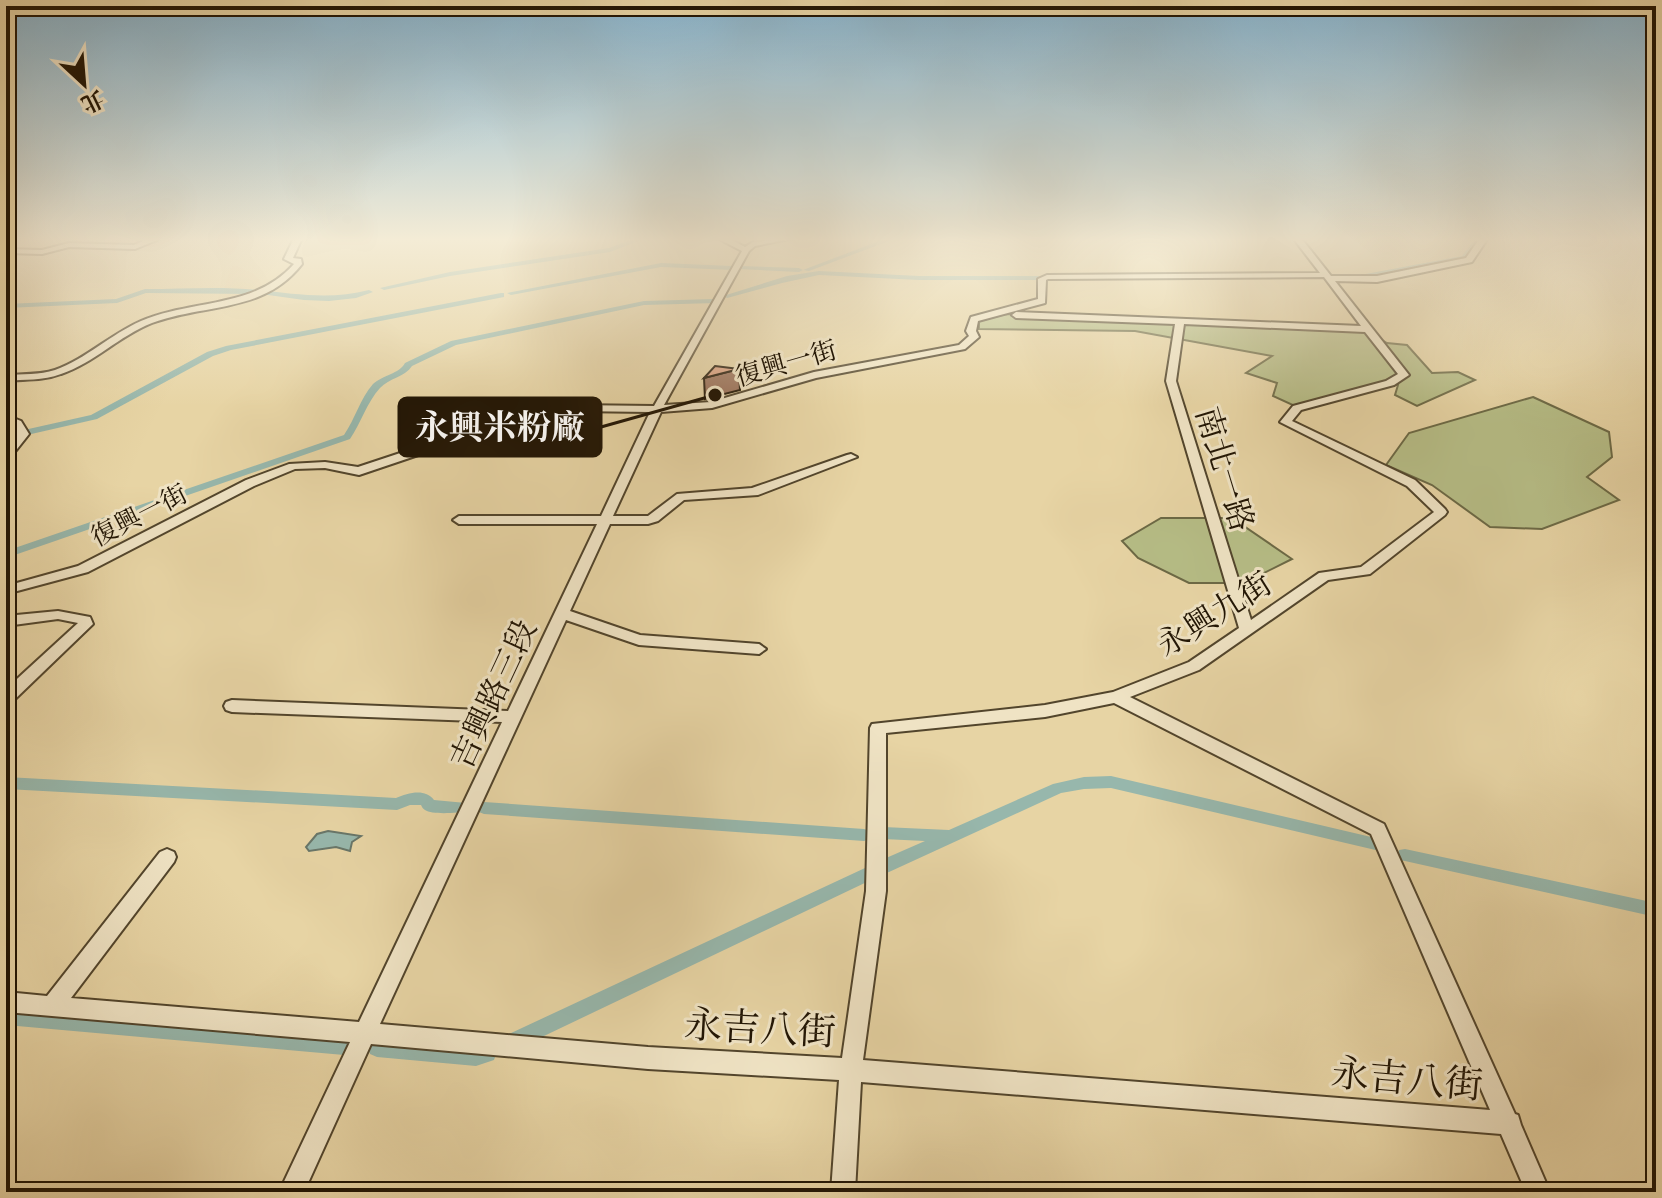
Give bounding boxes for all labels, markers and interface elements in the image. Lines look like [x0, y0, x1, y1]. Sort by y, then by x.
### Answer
north arrow [44, 44, 124, 124]
text: 北 [76, 84, 108, 118]
street label: 復興一街 [732, 334, 841, 395]
callout: 永興米粉廠 [399, 398, 601, 456]
street label: 南北一路 [1185, 403, 1261, 537]
text: 永興米粉廠 [415, 408, 585, 450]
street label: 復興一街 [86, 478, 194, 555]
street label: 永興九街 [1150, 565, 1280, 667]
street label: 吉興路三段 [443, 614, 547, 776]
street label: 永吉八街 [683, 1002, 837, 1058]
street label: 永吉八街 [1329, 1050, 1485, 1112]

